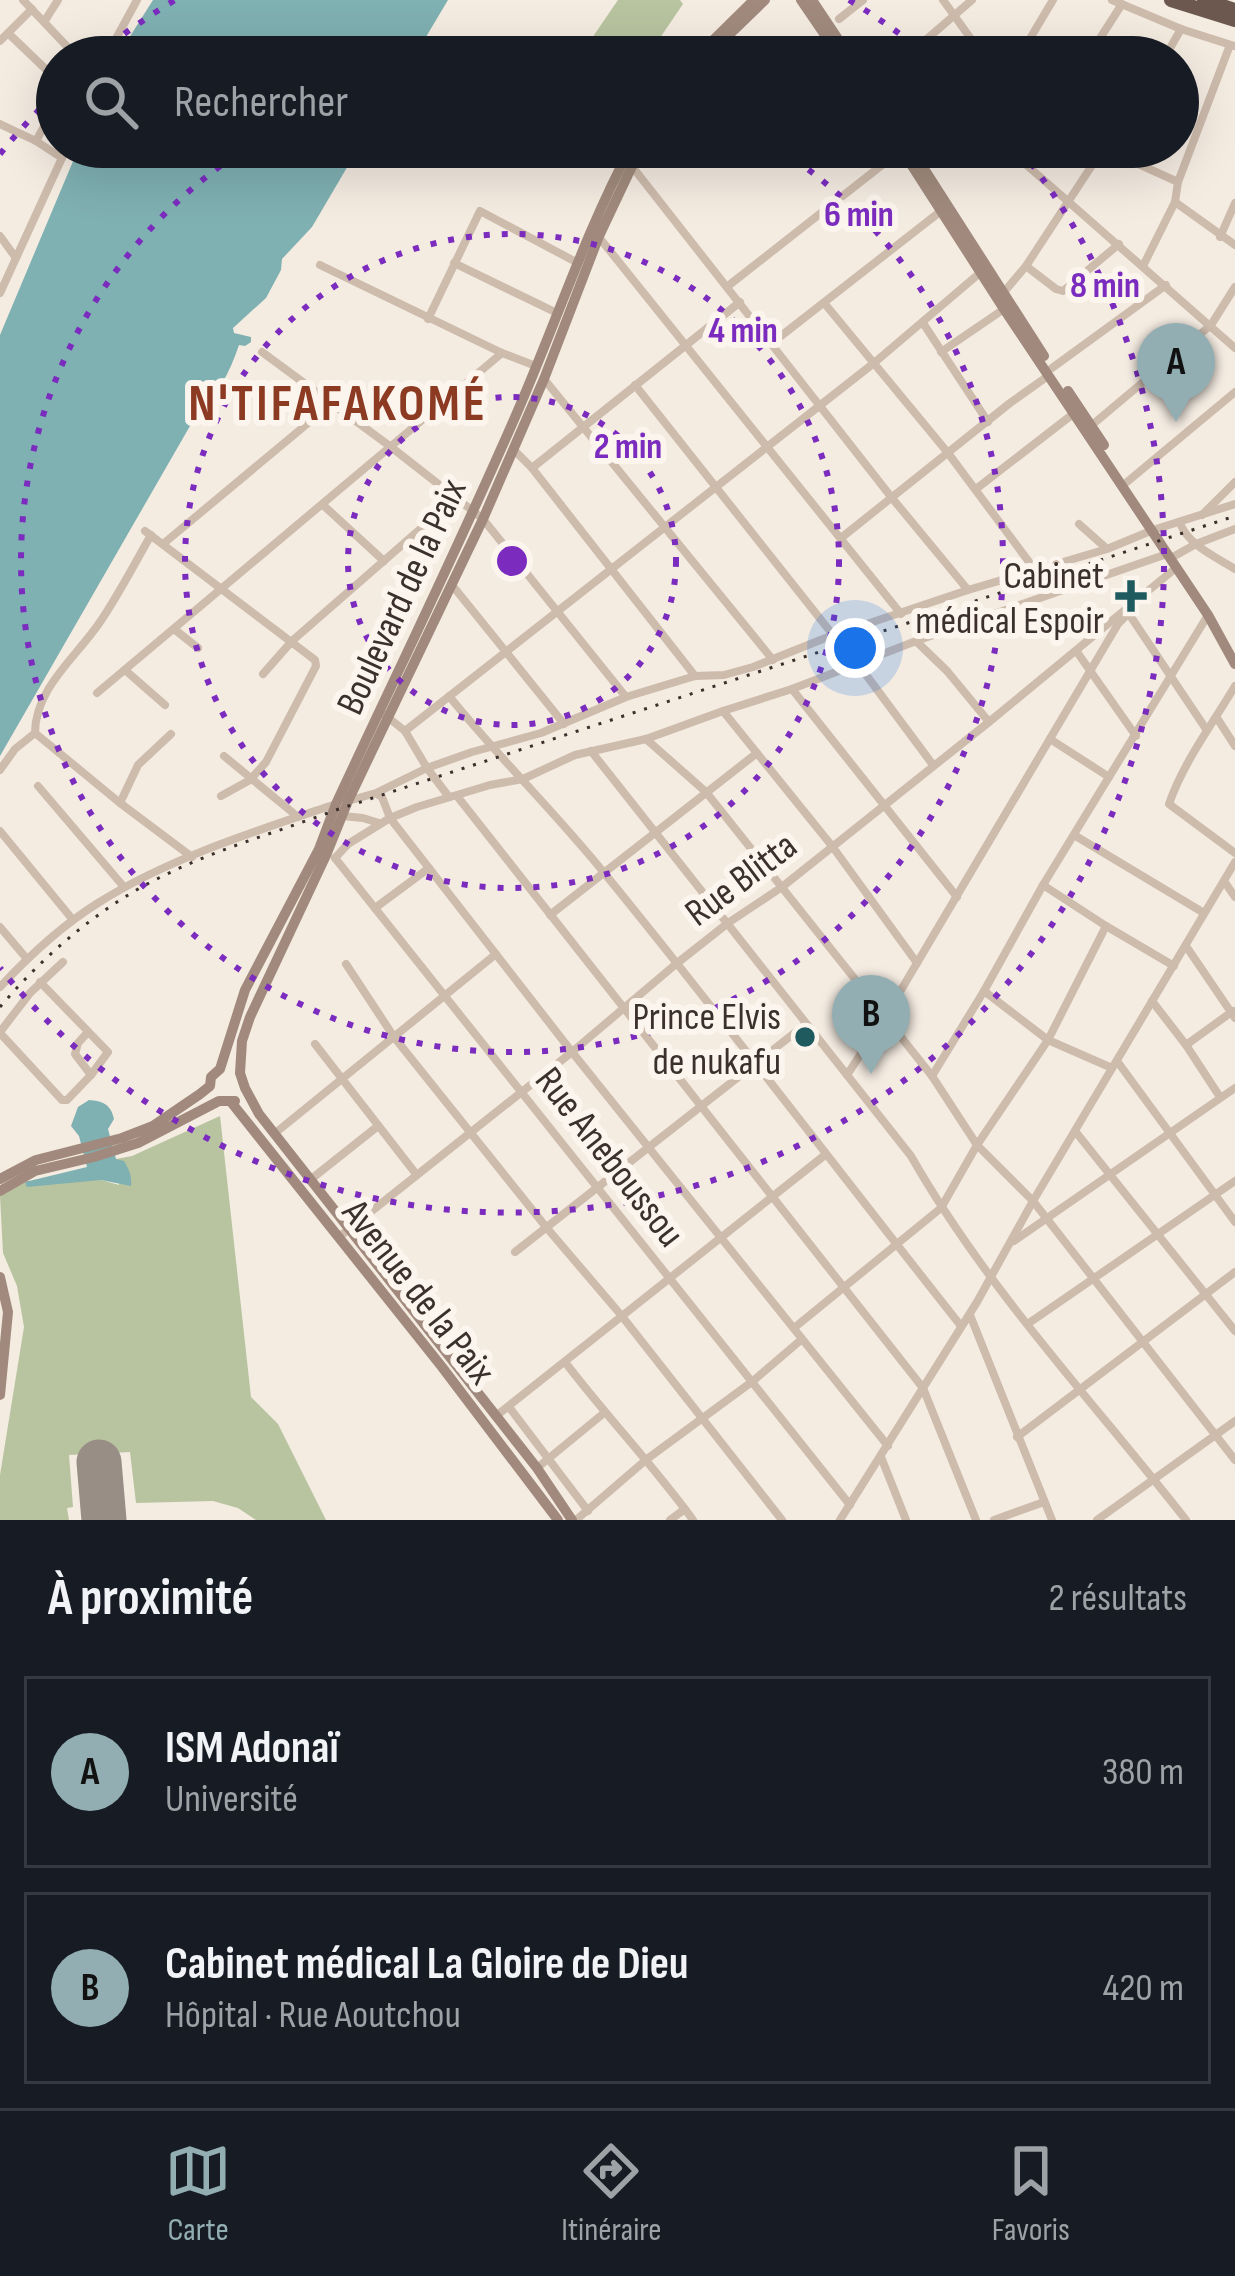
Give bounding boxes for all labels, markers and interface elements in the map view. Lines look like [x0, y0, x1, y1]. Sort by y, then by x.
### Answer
search box [36, 36, 1199, 168]
icon: search [78, 69, 144, 135]
text: Rechercher [174, 75, 348, 130]
text: 6 min [824, 194, 894, 237]
text: 8 min [1070, 265, 1140, 308]
text: 4 min [708, 310, 778, 353]
pin: A [1137, 323, 1215, 422]
district label: N'TIFAFAKOMÉ [188, 374, 488, 435]
text: 2 min [594, 426, 662, 469]
street label: Boulevard de la Paix [327, 471, 478, 722]
centre of rings [491, 540, 533, 582]
place label: Cabinet médical Espoir [915, 553, 1104, 645]
marker: Cabinet médical Espoir [1115, 580, 1147, 612]
your location [825, 618, 885, 678]
street label: Rue Blitta [676, 823, 807, 937]
pin: B [832, 975, 910, 1074]
place label: Prince Elvis de nukafu [632, 994, 781, 1086]
marker: Prince Elvis de nukafu [792, 1024, 818, 1050]
street label: Rue Aneboussou [524, 1058, 694, 1257]
street label: Avenue de la Paix [331, 1190, 505, 1394]
text: À proximité [48, 1568, 253, 1629]
text: 2 résultats [1049, 1575, 1187, 1622]
text: ISM Adonaï [165, 1721, 339, 1776]
text: A [81, 1749, 99, 1796]
text: 380 m [1102, 1749, 1184, 1796]
text: Université [165, 1776, 298, 1823]
text: Cabinet médical La Gloire de Dieu [165, 1937, 689, 1992]
text: B [81, 1965, 99, 2012]
text: 420 m [1103, 1965, 1184, 2012]
text: Hôpital · Rue Aoutchou [165, 1992, 461, 2039]
tab: Carte [165, 2138, 231, 2250]
tab: Itinéraire [561, 2138, 662, 2250]
tab: Favoris [992, 2138, 1070, 2250]

